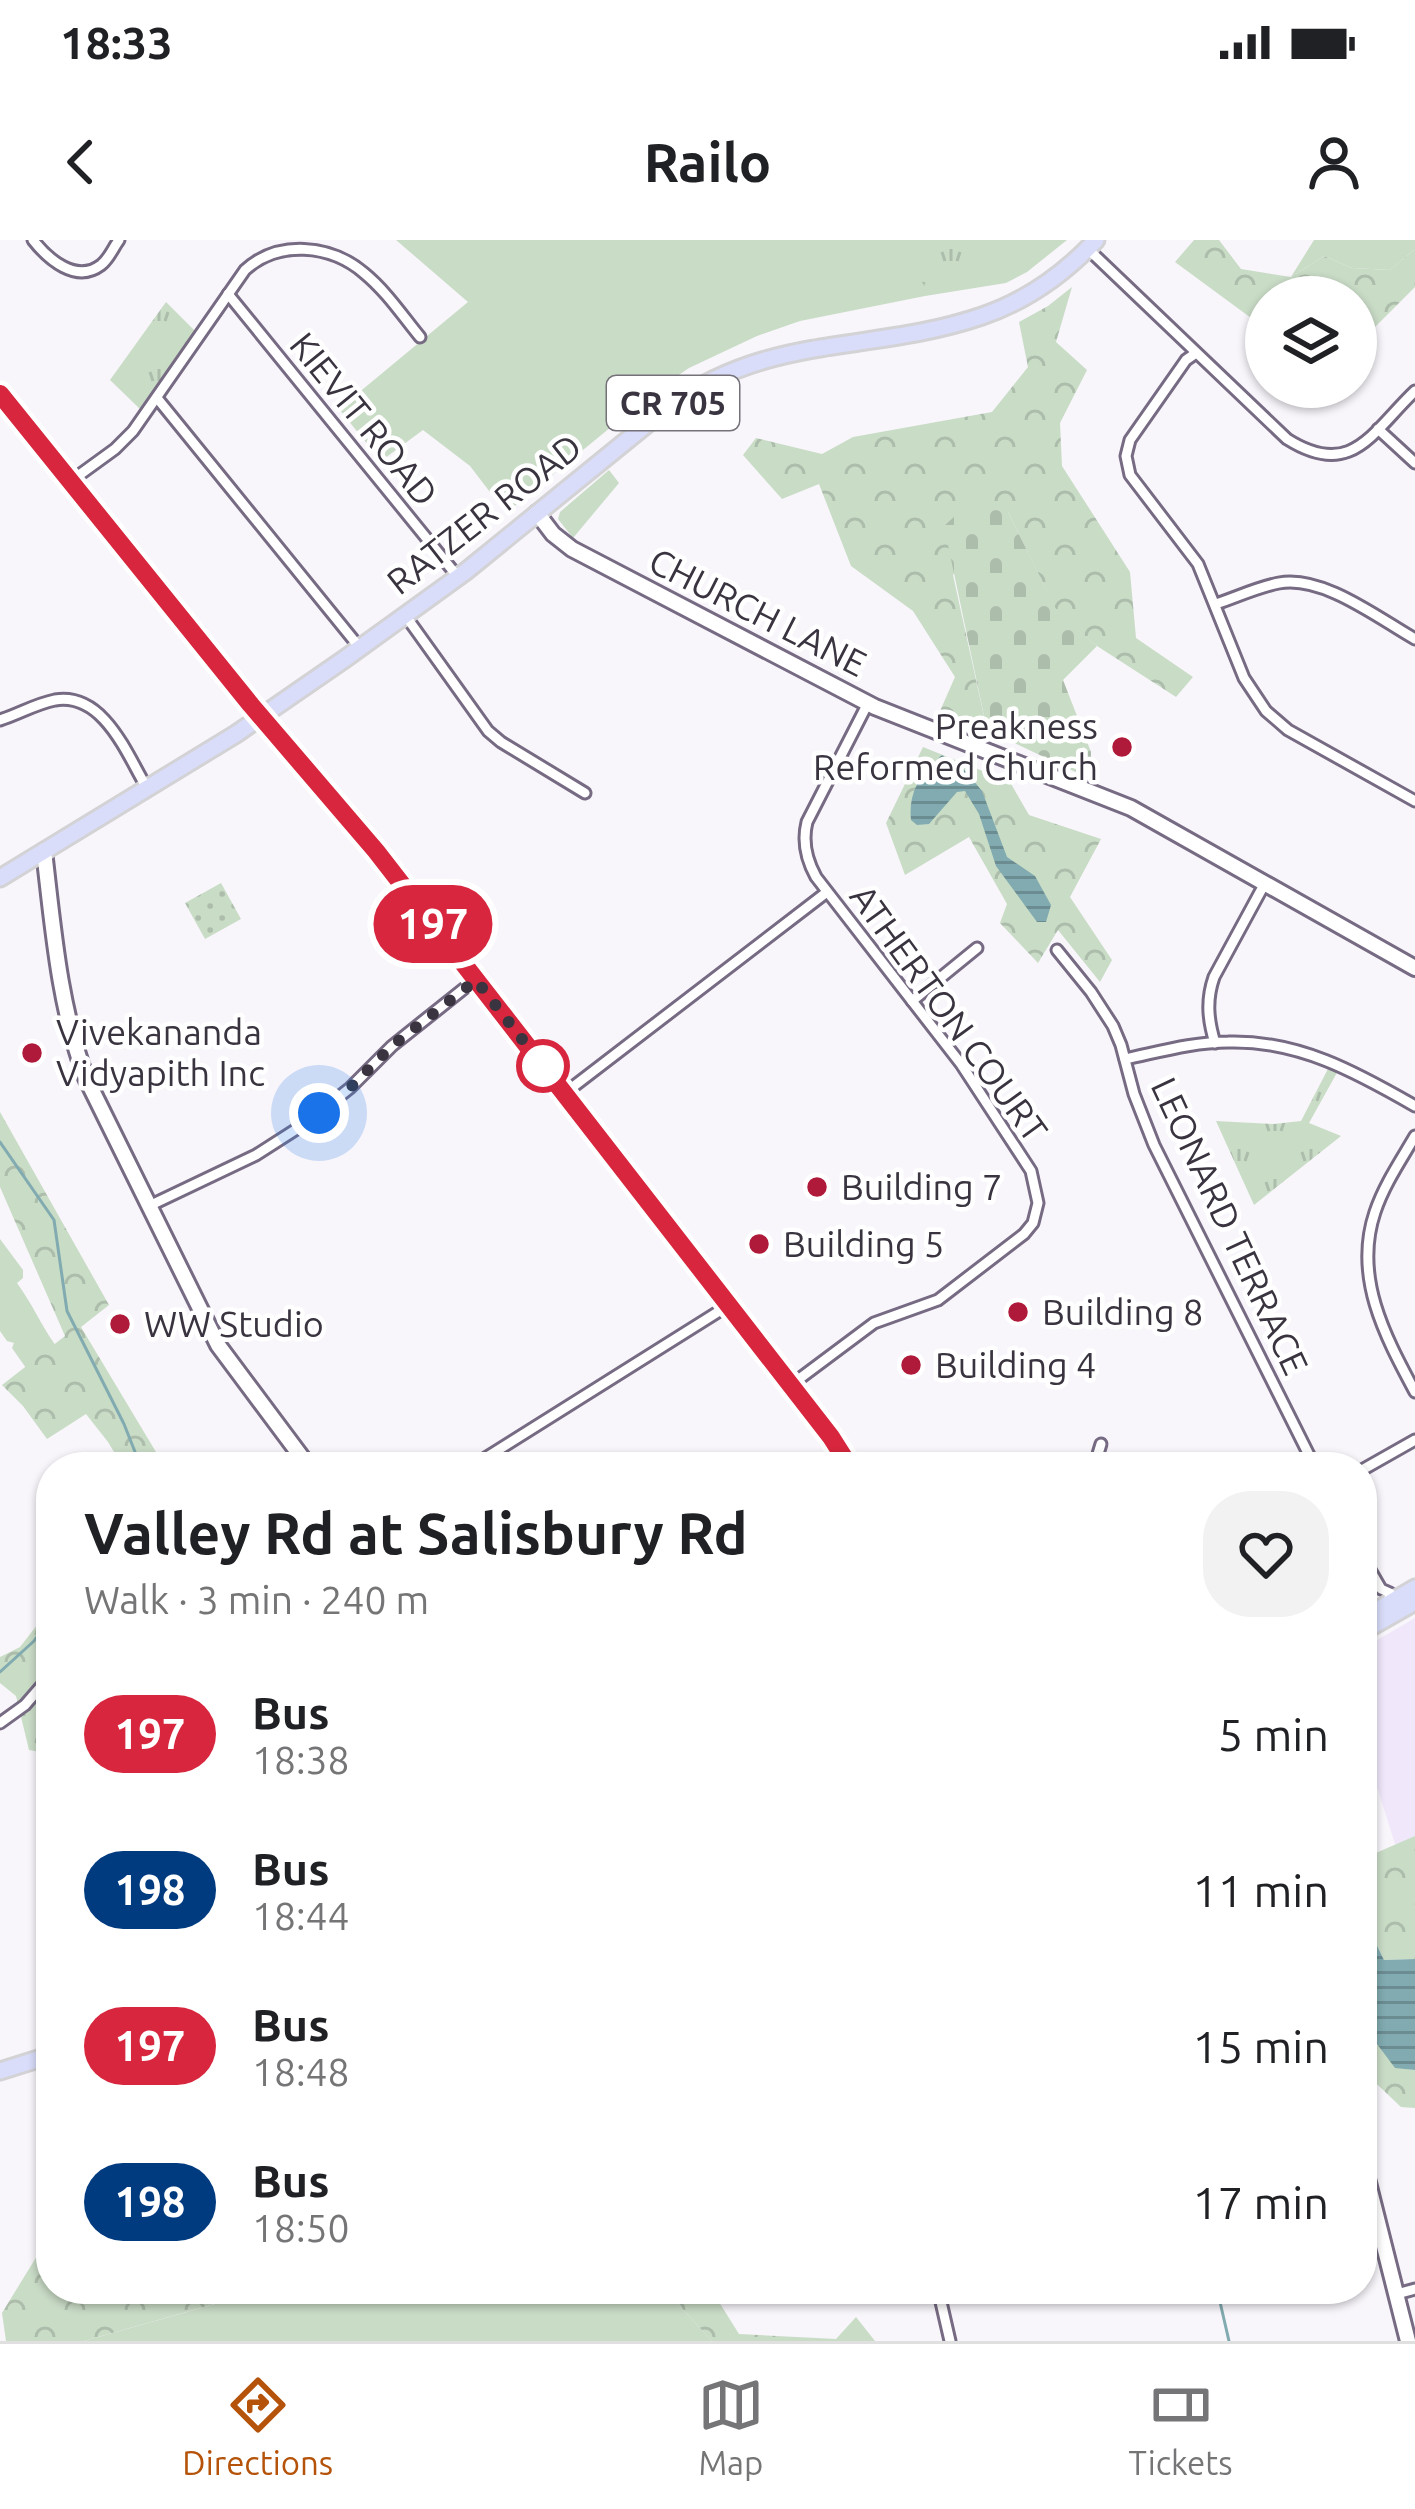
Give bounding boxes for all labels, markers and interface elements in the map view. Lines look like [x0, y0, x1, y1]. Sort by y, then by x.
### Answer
text: 18:33 [60, 17, 173, 68]
icon: back [48, 129, 114, 195]
icon: person [1301, 129, 1367, 195]
text: Railo [644, 132, 771, 192]
map controls [1245, 276, 1377, 408]
button: layers [1245, 276, 1377, 408]
street label: KIEVIT ROAD [282, 324, 447, 513]
road number: CR 705 [607, 376, 739, 430]
street label: RATZER ROAD [378, 425, 589, 602]
street label: CHURCH LANE [643, 539, 874, 684]
place label: Preakness Reformed Church [813, 705, 1098, 787]
marker: Preakness Reformed Church [1109, 734, 1135, 760]
street label: ATHERTON COURT [843, 876, 1056, 1149]
line badge: 197 [364, 885, 502, 963]
text: 197 [397, 900, 469, 947]
place label: Vivekananda Vidyapith Inc [56, 1011, 265, 1093]
marker: Vivekananda Vidyapith Inc [19, 1040, 45, 1066]
unlabelled marker [518, 1041, 568, 1091]
street label: LEONARD TERRACE [1144, 1071, 1317, 1381]
your location [289, 1083, 349, 1143]
place label: Building 7 [841, 1166, 1002, 1207]
marker: Building 7 [804, 1174, 830, 1200]
place label: Building 5 [783, 1223, 944, 1264]
marker: Building 5 [746, 1231, 772, 1257]
place label: Building 8 [1042, 1291, 1203, 1332]
marker: Building 8 [1005, 1299, 1031, 1325]
place label: WW Studio [144, 1303, 324, 1344]
marker: WW Studio [107, 1311, 133, 1337]
place label: Building 4 [935, 1344, 1096, 1385]
marker: Building 4 [898, 1352, 924, 1378]
button: heart [1203, 1491, 1329, 1617]
text: Valley Rd at Salisbury Rd [84, 1501, 748, 1565]
text: Walk · 3 min · 240 m [84, 1578, 429, 1621]
text: Bus [252, 1687, 329, 1738]
text: 5 min [1218, 1709, 1329, 1760]
text: 197 [114, 1710, 186, 1757]
text: 18:38 [252, 1738, 350, 1781]
text: Bus [252, 1843, 329, 1894]
text: 11 min [1192, 1865, 1329, 1916]
text: 198 [114, 1866, 186, 1913]
text: 18:44 [252, 1894, 350, 1937]
text: Bus [252, 1999, 329, 2050]
text: 15 min [1192, 2021, 1329, 2072]
text: 197 [114, 2022, 186, 2069]
text: 18:48 [252, 2050, 350, 2093]
text: Bus [252, 2155, 329, 2206]
text: 17 min [1192, 2177, 1329, 2228]
text: 198 [114, 2178, 186, 2225]
text: 18:50 [252, 2206, 350, 2249]
tab: Directions [182, 2372, 333, 2481]
tab: Map [698, 2372, 764, 2481]
tab: Tickets [1129, 2372, 1233, 2481]

